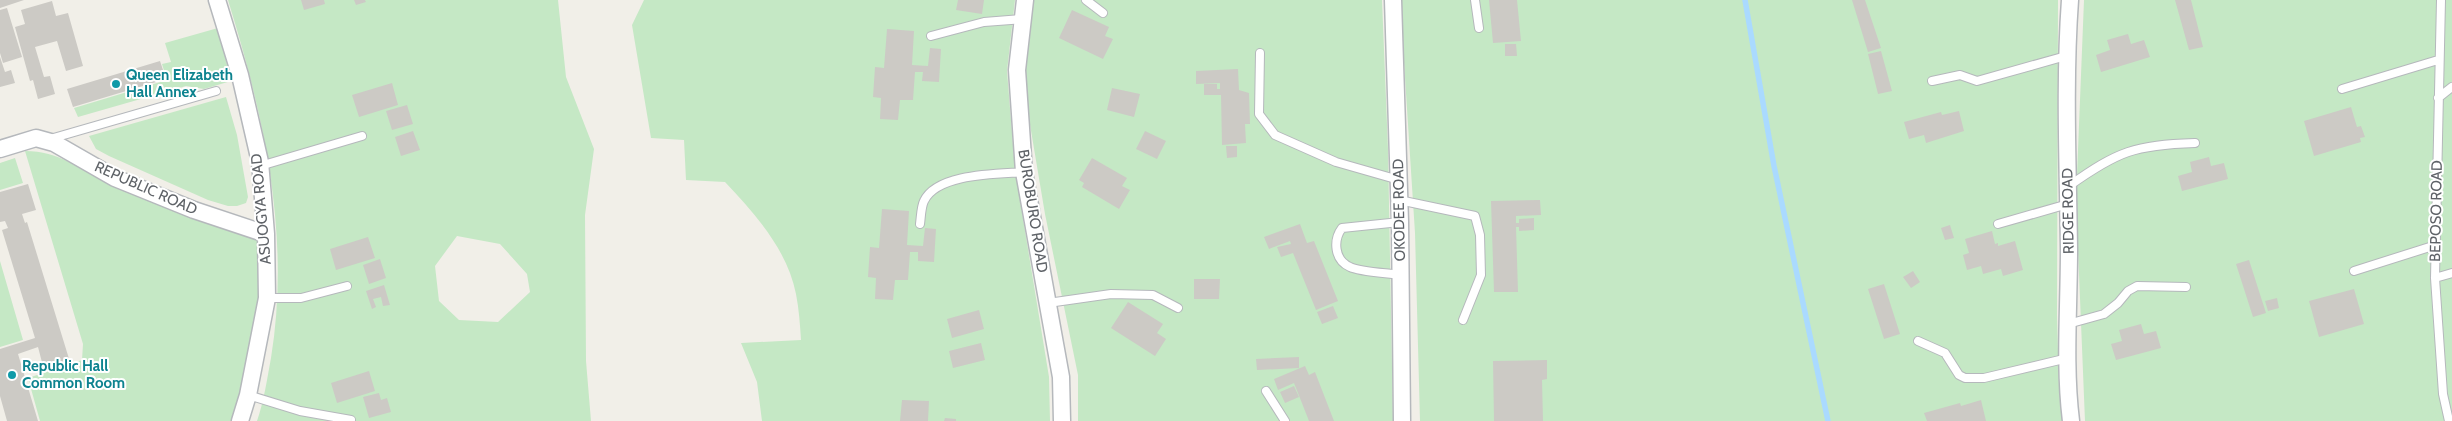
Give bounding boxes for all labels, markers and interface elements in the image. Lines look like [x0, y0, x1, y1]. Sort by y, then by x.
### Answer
place label: Queen Elizabeth Hall Annex [126, 66, 233, 101]
marker: Queen Elizabeth Hall Annex [110, 78, 122, 90]
street label: BUROBURO ROAD [1014, 148, 1052, 274]
street label: ASUOGYA ROAD [247, 153, 275, 265]
street label: REPUBLIC ROAD [92, 157, 200, 219]
street label: OKODEE ROAD [1389, 158, 1409, 261]
street label: BEPOSO ROAD [2426, 160, 2446, 262]
street label: RIDGE ROAD [2058, 168, 2078, 254]
place label: Republic Hall Common Room [22, 357, 125, 392]
marker: Republic Hall Common Room [6, 369, 18, 381]

